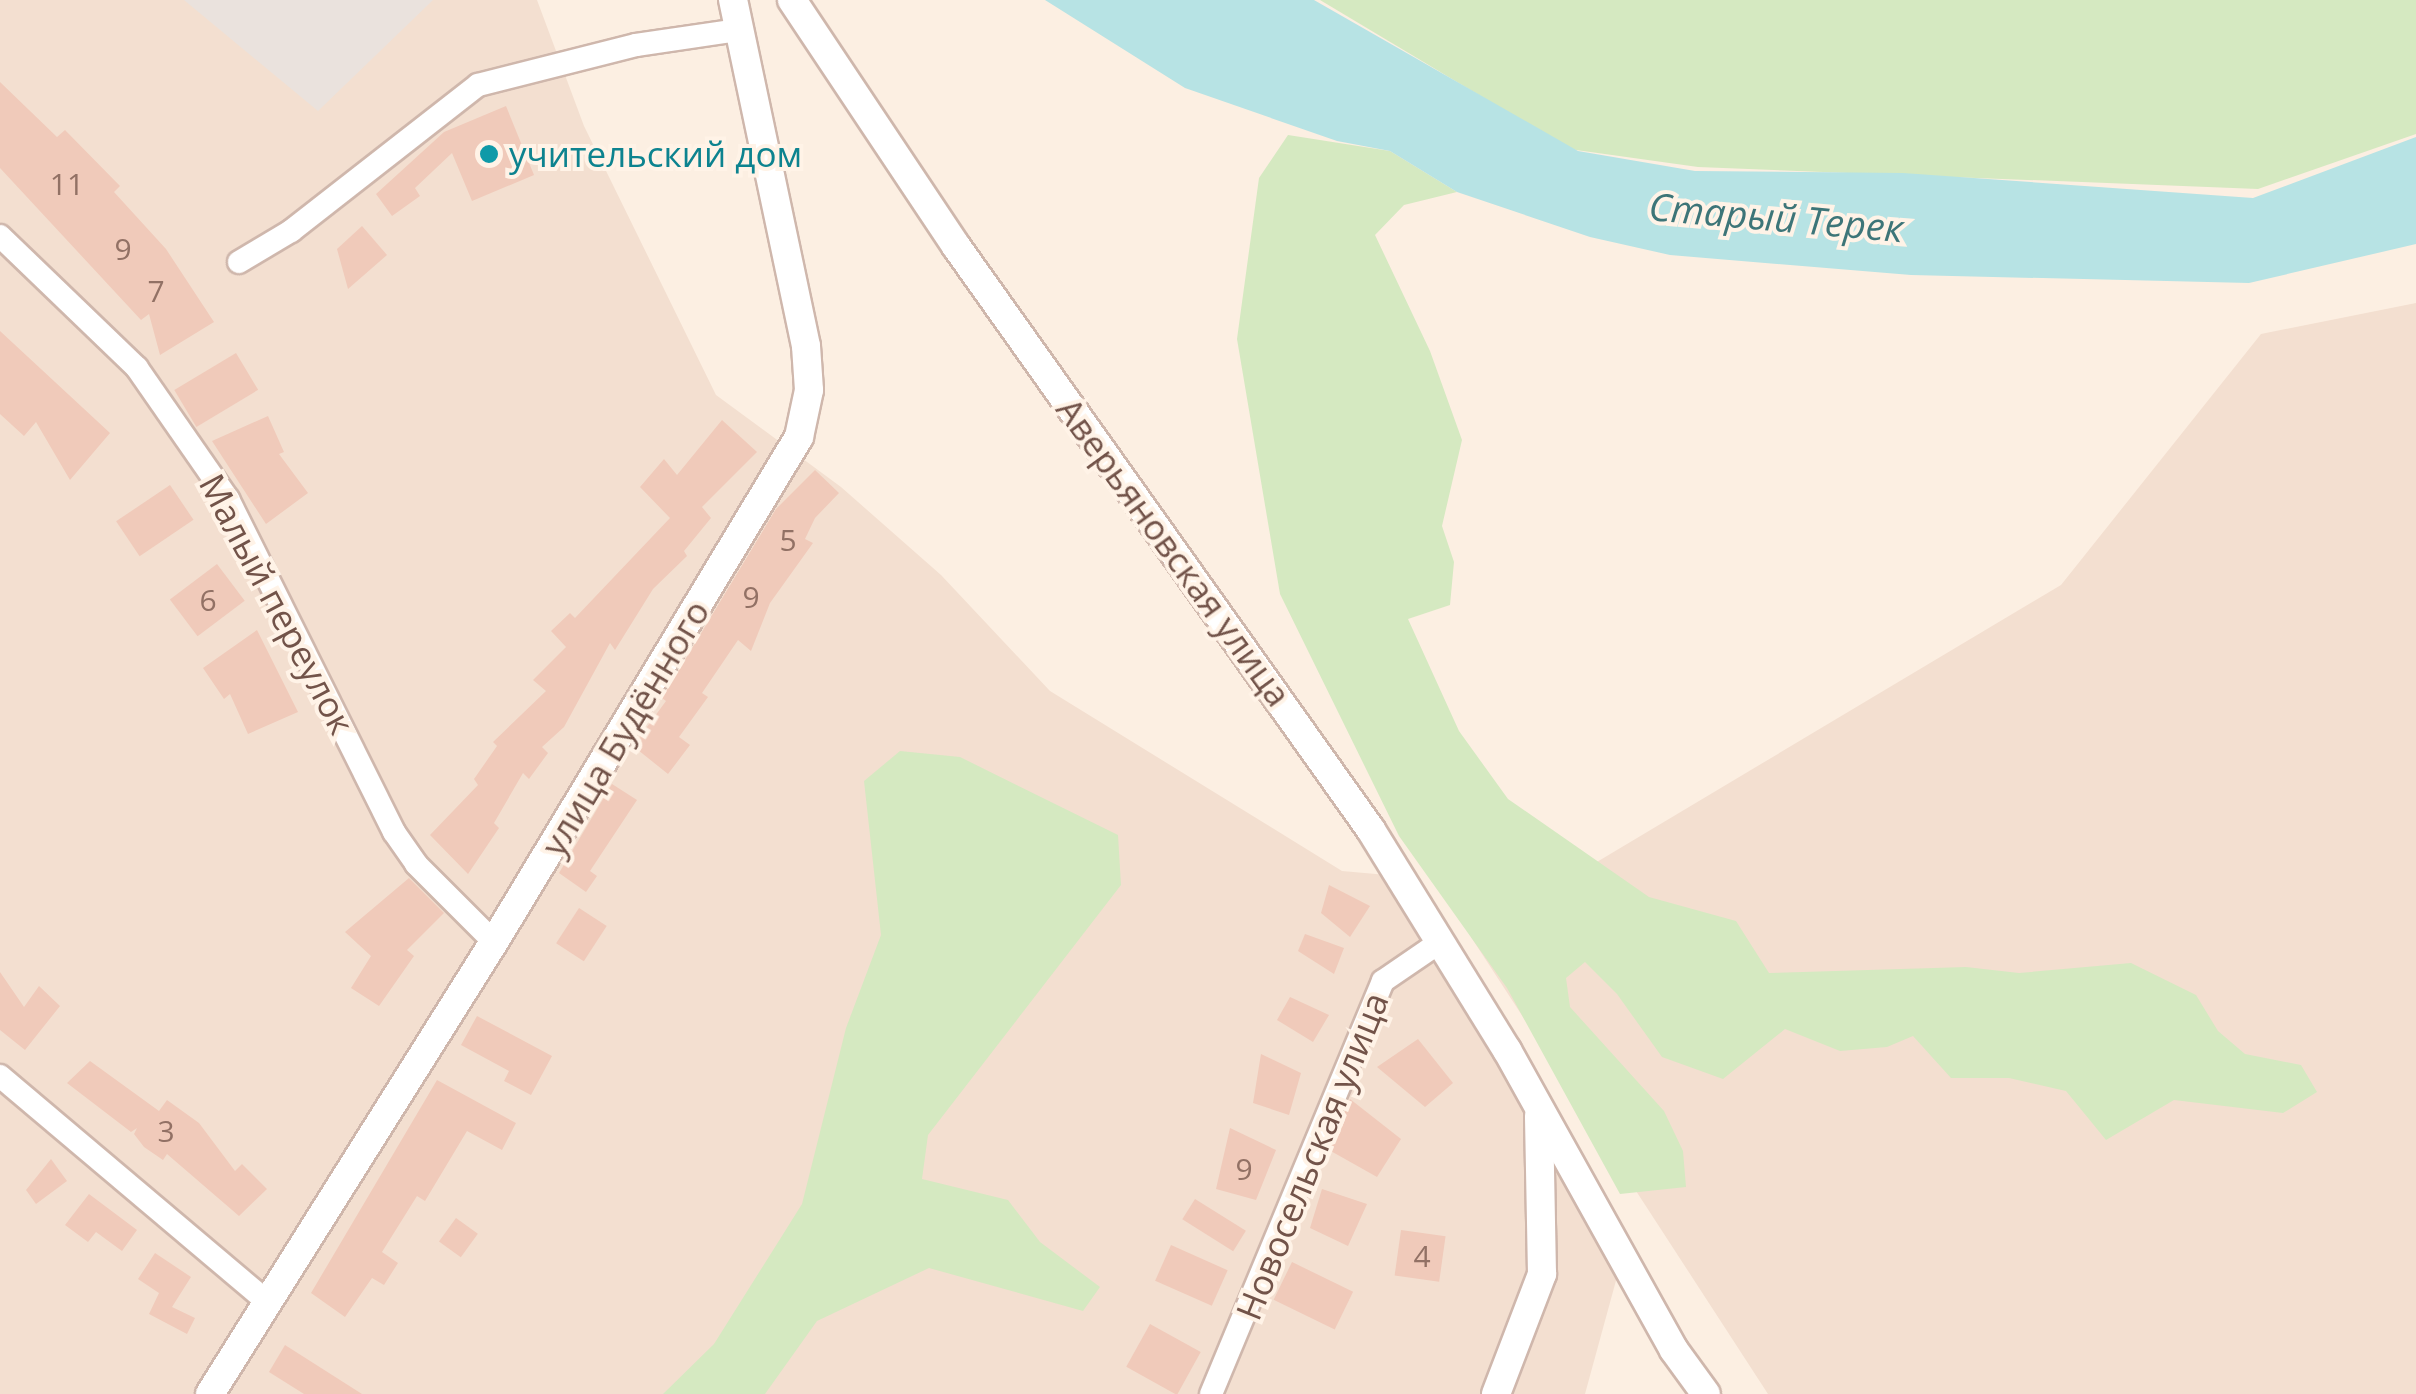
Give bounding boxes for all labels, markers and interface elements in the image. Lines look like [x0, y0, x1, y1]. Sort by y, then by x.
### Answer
place label: учительский дом [509, 133, 802, 175]
marker: учительский дом [478, 143, 500, 165]
house number: 11 [50, 166, 84, 202]
water label: Старый Терек [1647, 183, 1905, 251]
house number: 9 [114, 231, 132, 267]
house number: 7 [147, 273, 165, 309]
street label: Аверьяновская улица [1048, 390, 1300, 714]
street label: Малый переулок [191, 467, 363, 741]
house number: 5 [779, 522, 797, 558]
house number: 9 [742, 579, 760, 615]
house number: 6 [199, 582, 217, 618]
street label: улица Будённого [532, 593, 718, 863]
street label: Новосельская улица [1227, 986, 1397, 1326]
house number: 3 [157, 1113, 175, 1149]
house number: 9 [1235, 1151, 1253, 1187]
house number: 4 [1413, 1238, 1431, 1274]

